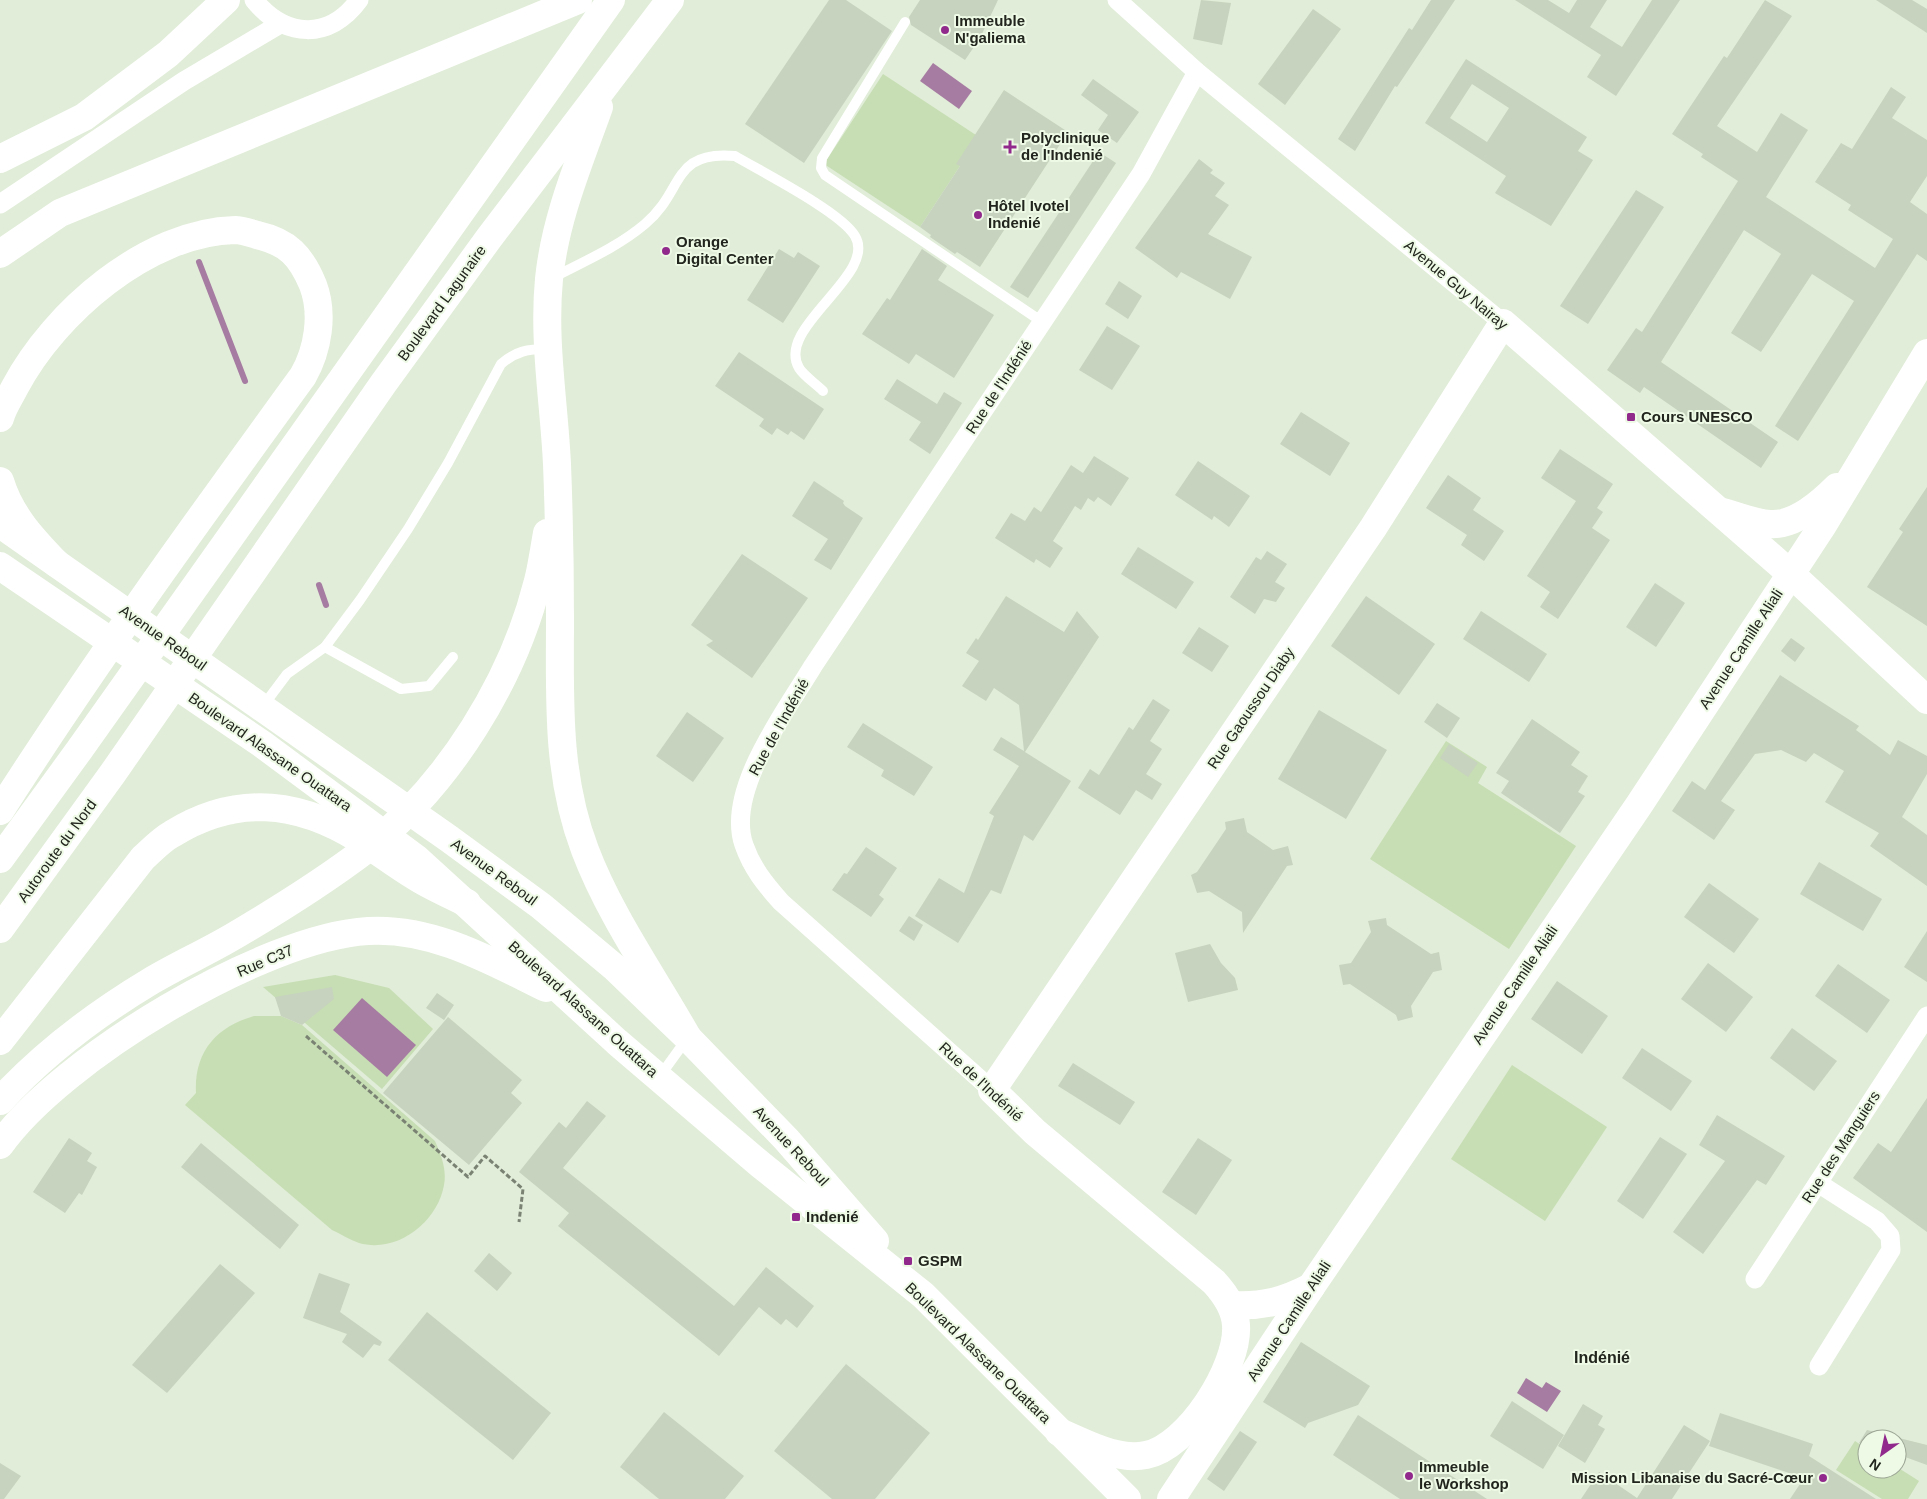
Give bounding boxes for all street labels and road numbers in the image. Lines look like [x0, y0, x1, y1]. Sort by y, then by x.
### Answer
street label: Avenue Guy Nairay [1401, 236, 1512, 333]
street label: Boulevard Lagunaire [394, 242, 489, 364]
street label: Rue de l'Indénié [962, 337, 1035, 437]
street label: Avenue Camille Aliali [1695, 585, 1786, 712]
street label: Avenue Reboul [117, 601, 210, 674]
street label: Rue Gaoussou Diaby [1204, 643, 1298, 772]
street label: Rue de l'Indénié [745, 675, 812, 778]
street label: Boulevard Alassane Ouattara [185, 689, 356, 815]
street label: Autoroute du Nord [14, 796, 99, 905]
street label: Avenue Reboul [448, 835, 541, 909]
street label: Avenue Camille Aliali [1468, 922, 1561, 1047]
street label: Boulevard Alassane Ouattara [505, 937, 662, 1081]
street label: Rue C37 [234, 941, 295, 980]
street label: Rue de l'Indénié [936, 1039, 1027, 1125]
street label: Rue des Manguiers [1798, 1088, 1883, 1206]
street label: Avenue Reboul [750, 1102, 832, 1189]
street label: Avenue Camille Aliali [1243, 1257, 1334, 1384]
street label: Boulevard Alassane Ouattara [902, 1279, 1055, 1427]

